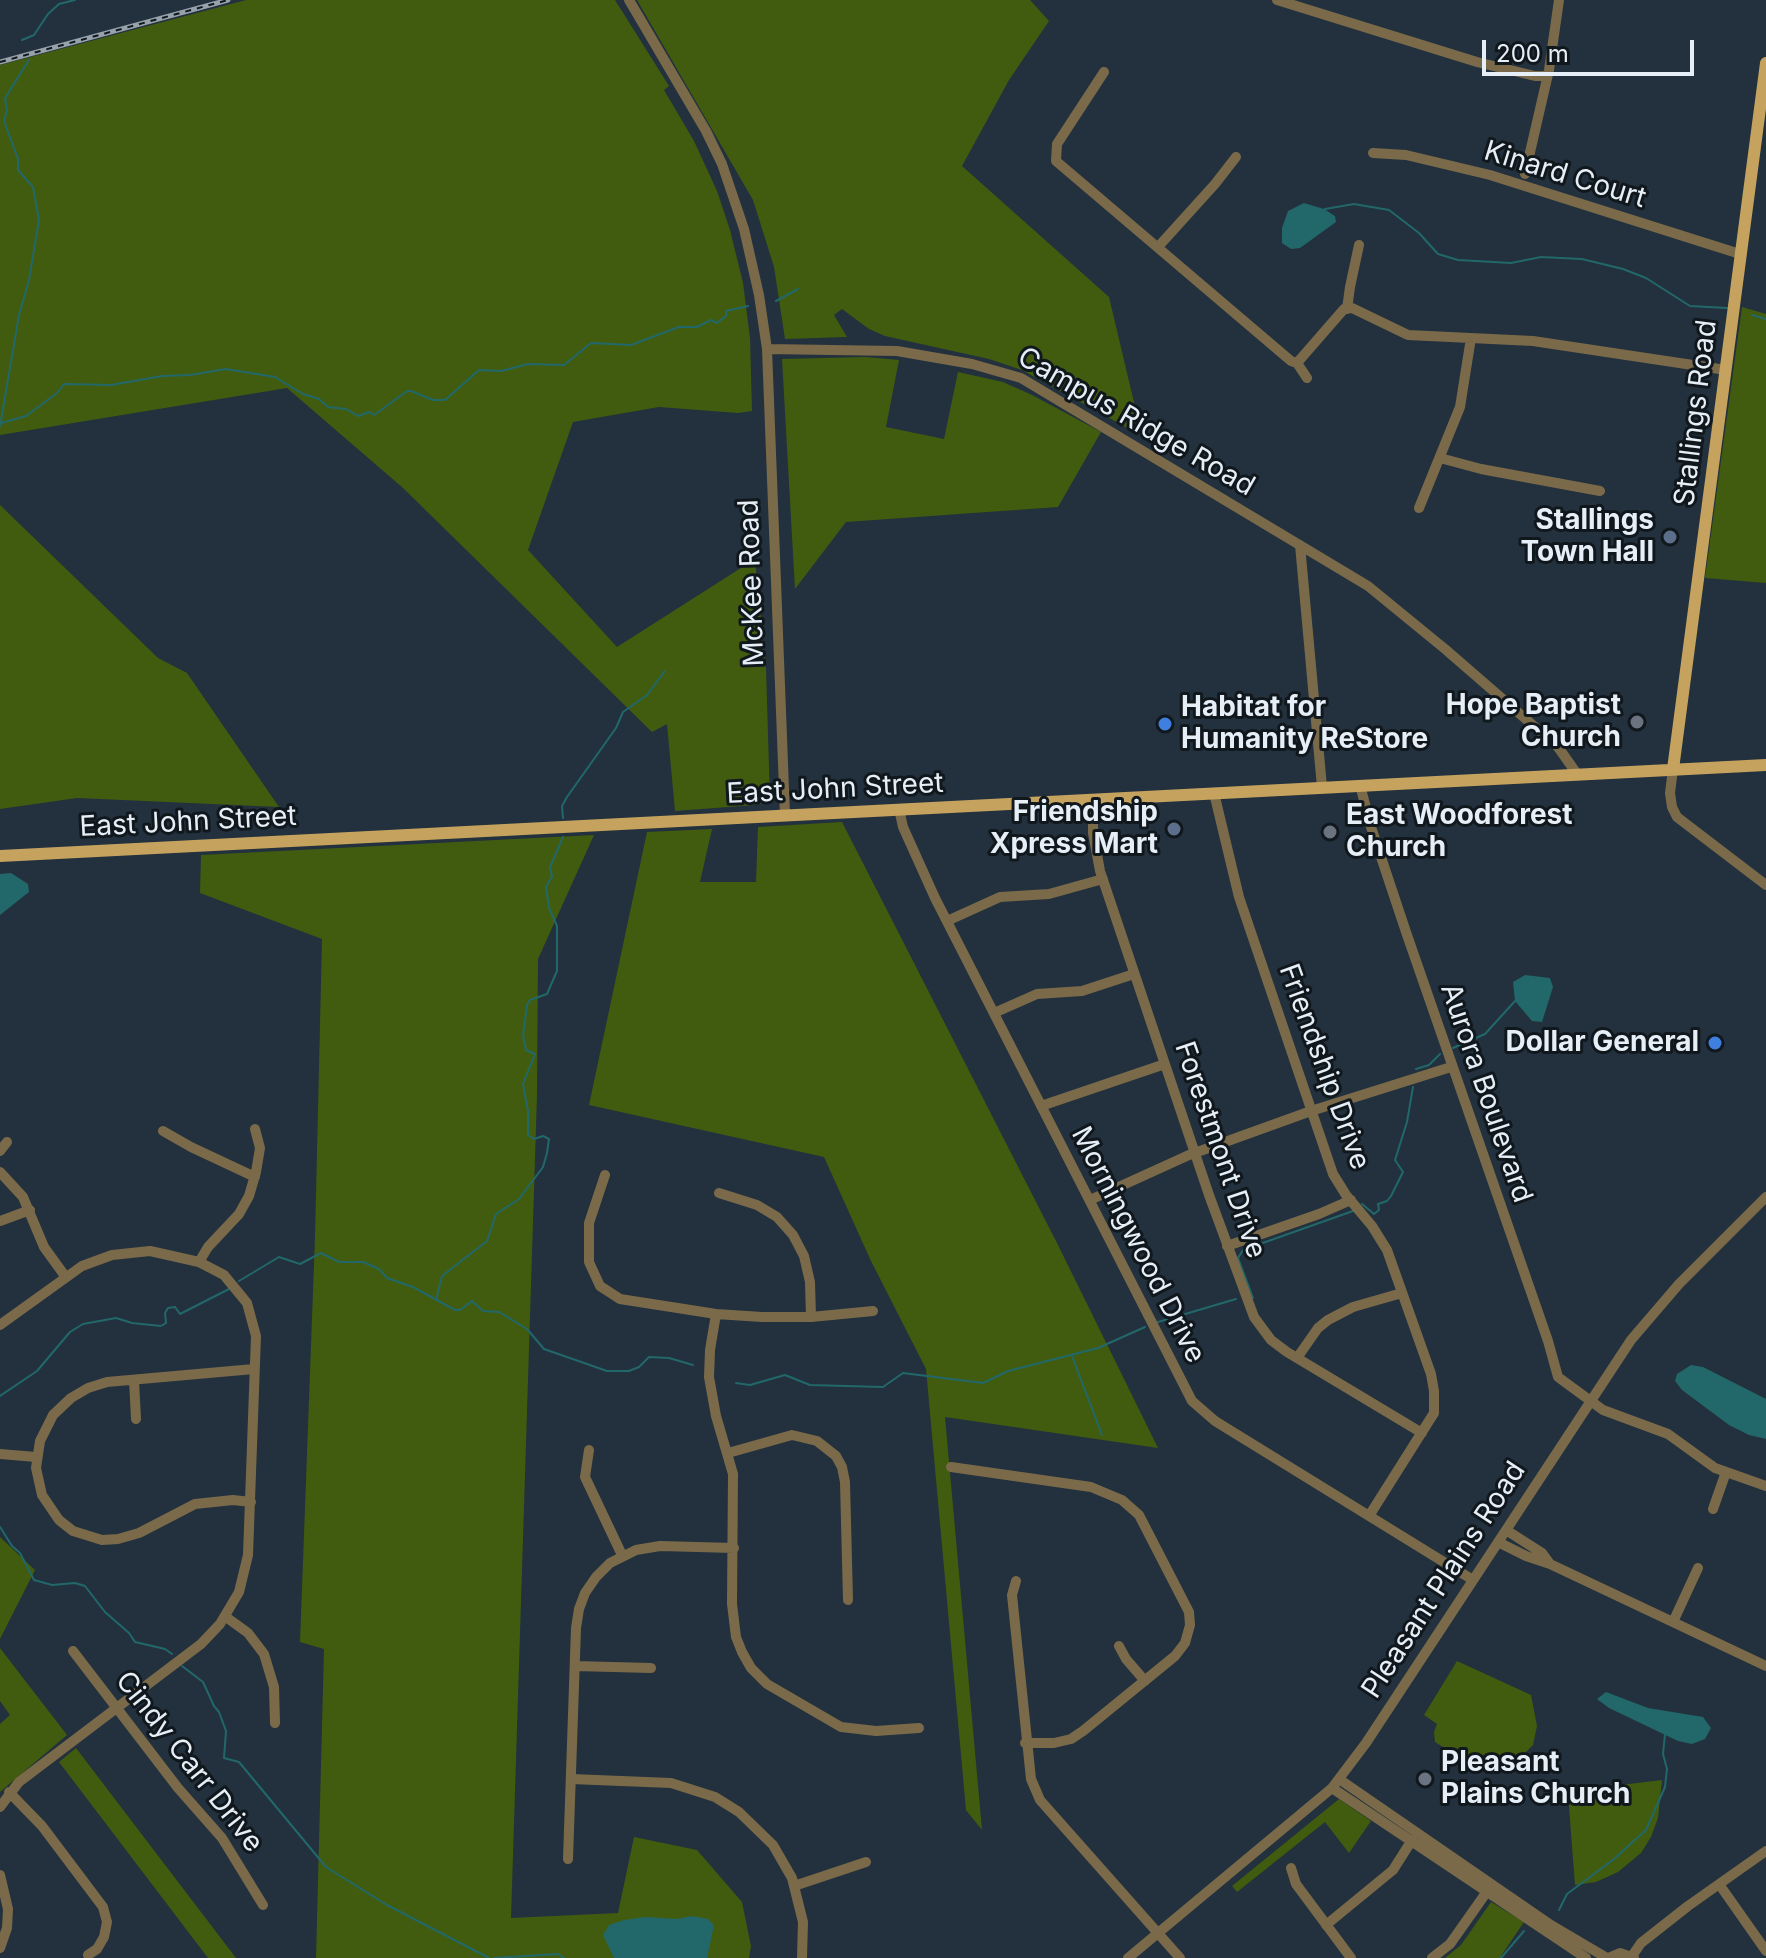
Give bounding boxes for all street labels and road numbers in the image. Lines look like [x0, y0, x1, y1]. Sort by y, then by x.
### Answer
street label: Kinard Court [1480, 134, 1650, 216]
street label: Stallings Road [1668, 318, 1724, 508]
street label: Campus Ridge Road [1012, 340, 1260, 504]
street label: McKee Road [732, 499, 772, 667]
street label: East John Street [726, 767, 944, 811]
street label: East John Street [79, 800, 297, 844]
street label: Friendship Drive [1271, 960, 1377, 1174]
street label: Aurora Boulevard [1433, 979, 1539, 1207]
street label: Forestmont Drive [1167, 1037, 1273, 1263]
street label: Morningwood Drive [1064, 1121, 1212, 1369]
street label: Pleasant Plains Road [1355, 1456, 1533, 1704]
street label: Cindy Carr Drive [108, 1665, 270, 1859]

